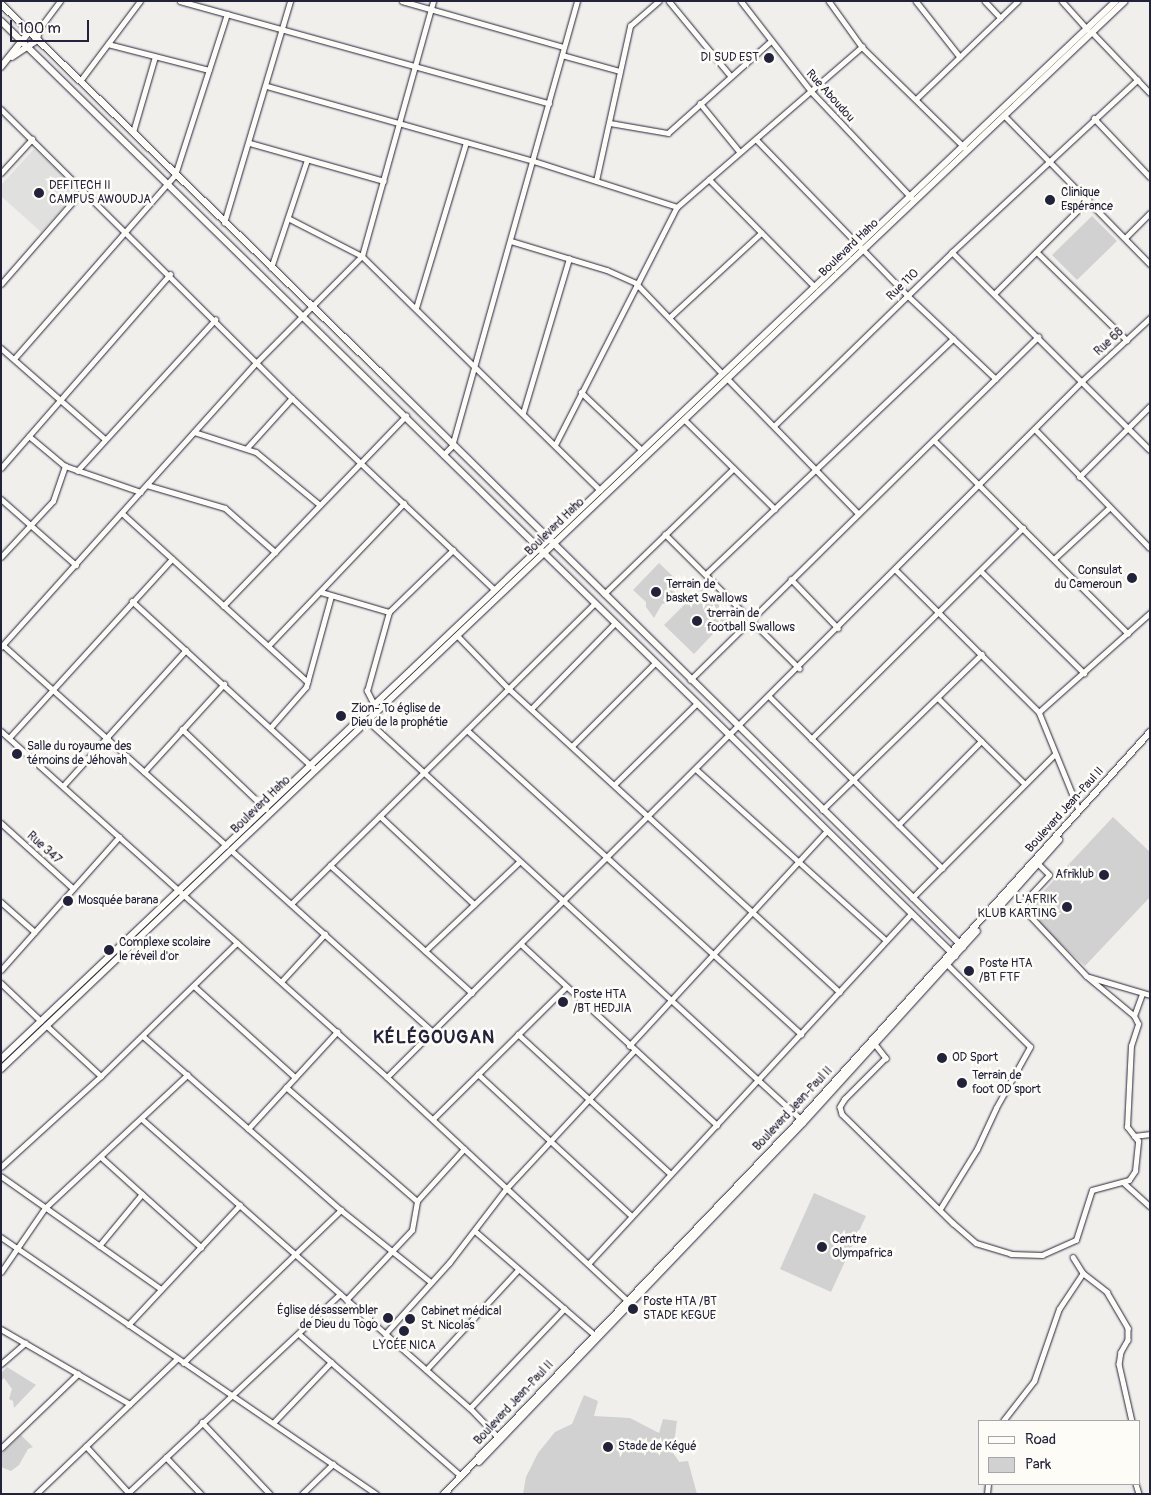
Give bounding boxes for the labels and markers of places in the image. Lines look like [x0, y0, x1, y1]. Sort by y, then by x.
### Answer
place label: DI SUD EST [701, 51, 759, 65]
marker: DI SUD EST [763, 52, 775, 64]
place label: DEFITECH II CAMPUS AWOUDJA [49, 179, 151, 207]
place label: Clinique Espérance [1061, 186, 1113, 214]
marker: DEFITECH II CAMPUS AWOUDJA [33, 187, 45, 199]
marker: Clinique Espérance [1043, 193, 1057, 207]
place label: Consulat du Cameroun [1055, 564, 1122, 592]
marker: Consulat du Cameroun [1126, 572, 1138, 584]
place label: Terrain de basket Swallows [666, 578, 747, 606]
marker: Terrain de basket Swallows [650, 586, 662, 598]
place label: trerrain de football Swallows [707, 607, 795, 635]
marker: trerrain de football Swallows [691, 615, 703, 627]
place label: Zion- To église de Dieu de la prophétie [351, 702, 448, 730]
marker: Zion- To église de Dieu de la prophétie [335, 710, 347, 722]
place label: Salle du royaume des témoins de Jéhovah [27, 740, 131, 768]
marker: Salle du royaume des témoins de Jéhovah [11, 748, 23, 760]
place label: Afriklub [1055, 868, 1094, 882]
marker: Afriklub [1098, 869, 1110, 881]
place label: L'AFRIK KLUB KARTING [978, 893, 1057, 921]
place label: Mosquée barana [78, 894, 158, 908]
marker: Mosquée barana [62, 895, 74, 907]
marker: L'AFRIK KLUB KARTING [1061, 901, 1073, 913]
place label: Complexe scolaire le réveil d'or [119, 936, 211, 964]
marker: Complexe scolaire le réveil d'or [103, 944, 115, 956]
place label: Poste HTA /BT FTF [979, 957, 1032, 985]
marker: Poste HTA /BT FTF [963, 965, 975, 977]
place label: Poste HTA /BT HEDJIA [573, 988, 632, 1016]
marker: Poste HTA /BT HEDJIA [557, 996, 569, 1008]
place label: OD Sport [952, 1051, 998, 1065]
marker: OD Sport [936, 1052, 948, 1064]
place label: Terrain de foot OD sport [972, 1069, 1041, 1097]
marker: Terrain de foot OD sport [956, 1077, 968, 1089]
place label: Centre Olympafrica [832, 1233, 892, 1261]
marker: Centre Olympafrica [816, 1241, 828, 1253]
place label: Poste HTA /BT STADE KEGUE [643, 1295, 717, 1323]
marker: Poste HTA /BT STADE KEGUE [627, 1303, 639, 1315]
place label: Église désassembler de Dieu du Togo [277, 1304, 378, 1332]
place label: Cabinet médical St. Nicolas [421, 1305, 502, 1333]
marker: Église désassembler de Dieu du Togo [382, 1312, 394, 1324]
marker: Cabinet médical St. Nicolas [403, 1312, 417, 1326]
marker: LYCÉE NICA [398, 1325, 410, 1337]
place label: LYCÉE NICA [372, 1339, 436, 1353]
place label: Stade de Kégué [618, 1440, 697, 1454]
marker: Stade de Kégué [602, 1441, 614, 1453]

